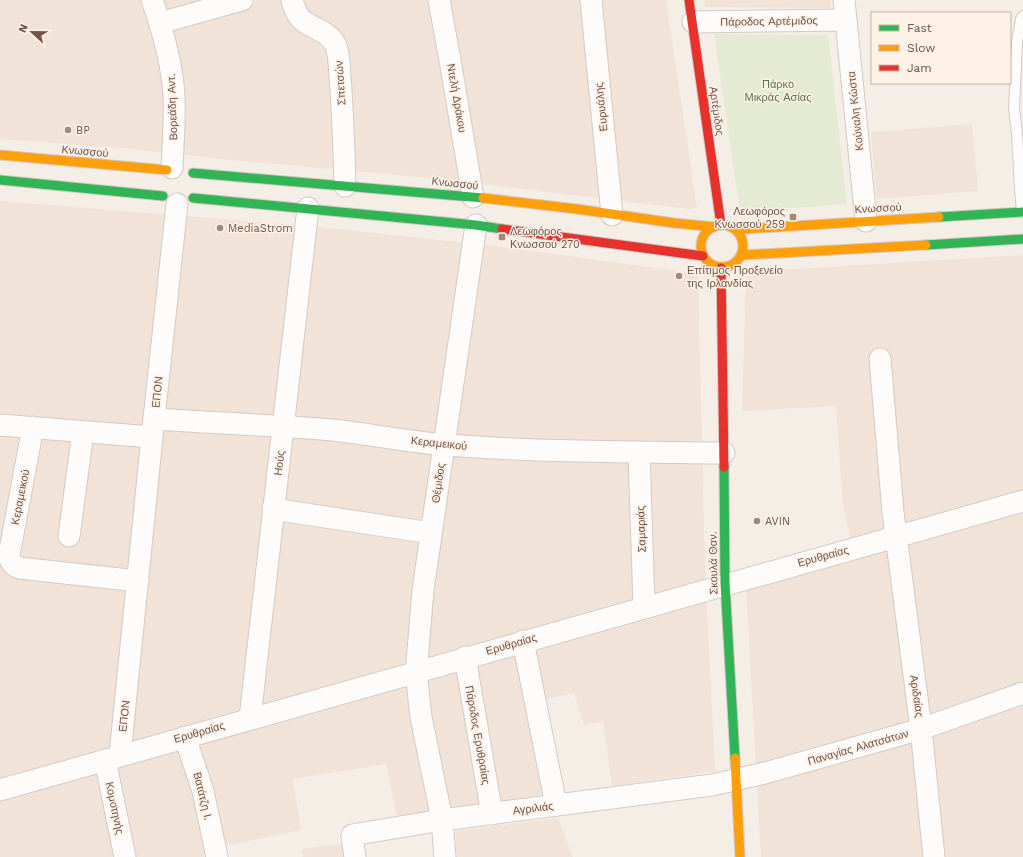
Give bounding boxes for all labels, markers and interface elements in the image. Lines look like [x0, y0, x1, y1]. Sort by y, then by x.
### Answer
north arrow [12, 12, 52, 52]
legend [871, 12, 1011, 84]
street label: Πάροδος Αρτέμιδος [720, 14, 818, 29]
text: Fast [907, 21, 932, 35]
text: N [16, 22, 31, 35]
text: Slow [907, 41, 935, 55]
street label: Σπετσών [332, 60, 349, 106]
text: Jam [907, 61, 932, 75]
street label: Ντελή Δράκου [444, 62, 469, 134]
street label: Κούναλη Κώστα [845, 70, 866, 151]
street label: Βορεάδη Αντ. [165, 73, 180, 141]
park label: Πάρκο Μικράς Ασίας [744, 78, 812, 104]
street label: Ευρυάλης [592, 82, 611, 132]
street label: Αρτέμιδος [707, 86, 726, 136]
place label: BP [76, 124, 90, 137]
marker: BP [63, 125, 73, 135]
street label: Κνωσσού [61, 143, 109, 160]
street label: Κνωσσού [431, 175, 479, 192]
street label: Κνωσσού [854, 201, 902, 216]
place label: Λεωφόρος Κνωσσού 259 [715, 205, 785, 231]
marker: Λεωφόρος Κνωσσού 259 [788, 212, 798, 222]
place label: MediaStrom [228, 222, 293, 235]
marker: MediaStrom [215, 223, 225, 233]
place label: Λεωφόρος Κνωσσού 270 [510, 225, 580, 251]
marker: Λεωφόρος Κνωσσού 270 [497, 232, 507, 242]
place label: Επίτιμος Προξενείο της Ιρλανδίας [687, 264, 783, 290]
marker: Επίτιμος Προξενείο της Ιρλανδίας [674, 271, 684, 281]
street label: ΕΠΟΝ [149, 376, 166, 409]
street label: Κεραμεικού [410, 434, 468, 453]
street label: Ηούς [271, 450, 287, 476]
street label: Θέμιδος [429, 462, 448, 504]
street label: Κεραμεικού [9, 468, 32, 526]
street label: Σαμαριάς [634, 505, 649, 553]
place label: AVIN [765, 515, 790, 528]
marker: AVIN [752, 516, 762, 526]
street label: Σκουλά Θαν. [706, 531, 721, 595]
street label: Ερυθραίας [796, 543, 850, 570]
street label: Ερυθραίας [484, 631, 538, 658]
street label: Αριδαίας [907, 674, 926, 718]
street label: Πάροδος Ερυθραίας [462, 685, 493, 786]
street label: ΕΠΟΝ [116, 700, 133, 733]
street label: Ερυθραίας [172, 719, 226, 746]
street label: Παναγίας Αλατσάτων [806, 727, 910, 768]
street label: Βατάτζη Ι. [190, 771, 215, 822]
street label: Κομοτηνής [103, 781, 126, 836]
street label: Αγριλιάς [512, 800, 554, 817]

